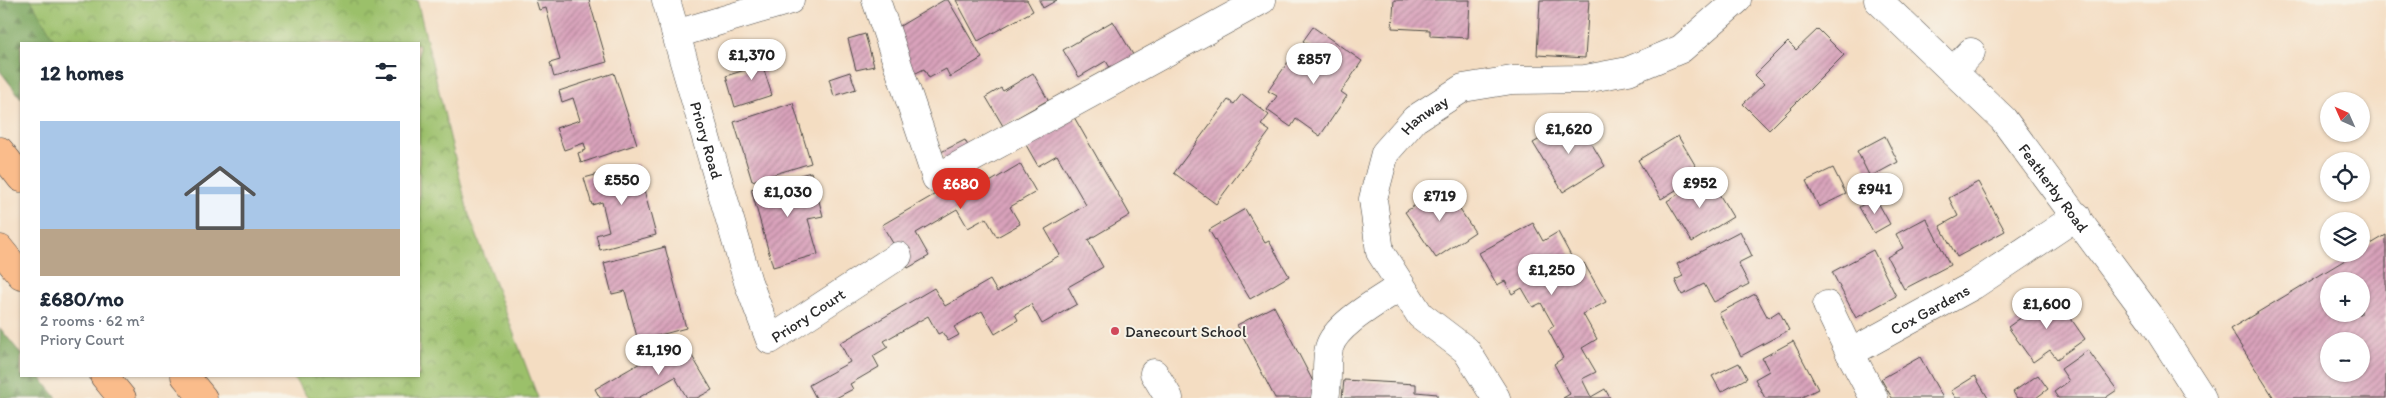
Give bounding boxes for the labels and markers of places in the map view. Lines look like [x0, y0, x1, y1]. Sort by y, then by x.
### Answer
pin: £1,370 [711, 38, 793, 81]
pin: £857 [1284, 42, 1344, 85]
pin: £1,620 [1528, 112, 1610, 155]
pin: £550 [592, 164, 652, 206]
pin: £952 [1670, 166, 1730, 209]
pin: £680 [931, 168, 991, 210]
pin: £941 [1845, 172, 1905, 215]
pin: £1,030 [747, 176, 829, 218]
pin: £719 [1410, 180, 1470, 222]
pin: £1,250 [1511, 254, 1593, 296]
pin: £1,600 [2006, 288, 2088, 330]
place label: Danecourt School [1125, 322, 1247, 341]
marker: Danecourt School [1109, 325, 1121, 337]
pin: £1,190 [618, 334, 700, 376]

